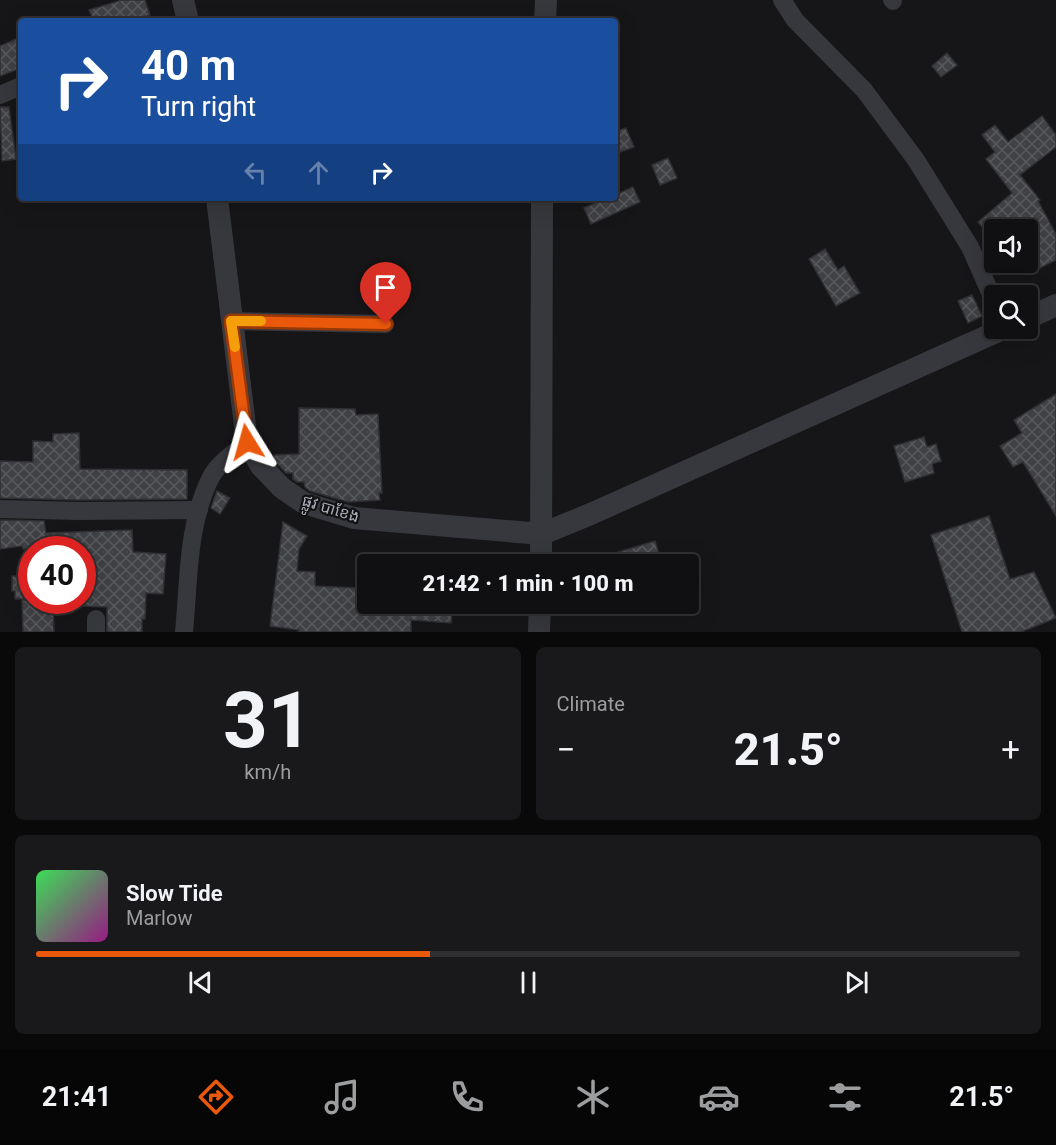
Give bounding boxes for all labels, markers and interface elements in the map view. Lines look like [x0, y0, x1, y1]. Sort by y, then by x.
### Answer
text: 40 m [141, 41, 236, 90]
icon: right [42, 42, 120, 120]
text: Turn right [141, 91, 256, 123]
icon: left [239, 156, 272, 189]
icon: ahead [302, 156, 335, 189]
icon: right [365, 156, 398, 189]
map controls [984, 219, 1038, 339]
button: sound [984, 219, 1038, 273]
pin [360, 262, 411, 324]
icon: arrive [369, 271, 402, 304]
button: search [984, 285, 1038, 339]
position arrow [215, 410, 279, 474]
street label: ផ្លូវ បាខែង [298, 491, 362, 531]
speed limit sign: 40 [18, 536, 96, 614]
text: 21:42 · 1 min · 100 m [423, 571, 633, 596]
text: 31 [223, 675, 313, 766]
text: Climate [557, 692, 625, 716]
text: 21.5° [734, 723, 843, 776]
text: − [557, 730, 575, 769]
text: + [1001, 730, 1020, 769]
text: km/h [244, 760, 291, 784]
text: Slow Tide [126, 881, 223, 906]
text: Marlow [126, 906, 192, 930]
icon: previous [184, 966, 217, 999]
icon: pause [512, 966, 545, 999]
icon: next [840, 966, 873, 999]
icon: directions [195, 1076, 237, 1118]
icon: music [321, 1076, 363, 1118]
icon: phone [446, 1076, 488, 1118]
icon: climate [572, 1076, 614, 1118]
icon: car [698, 1076, 740, 1118]
icon: filters [824, 1076, 866, 1118]
text: 21:41 [42, 1081, 111, 1113]
text: 21.5° [949, 1081, 1014, 1113]

